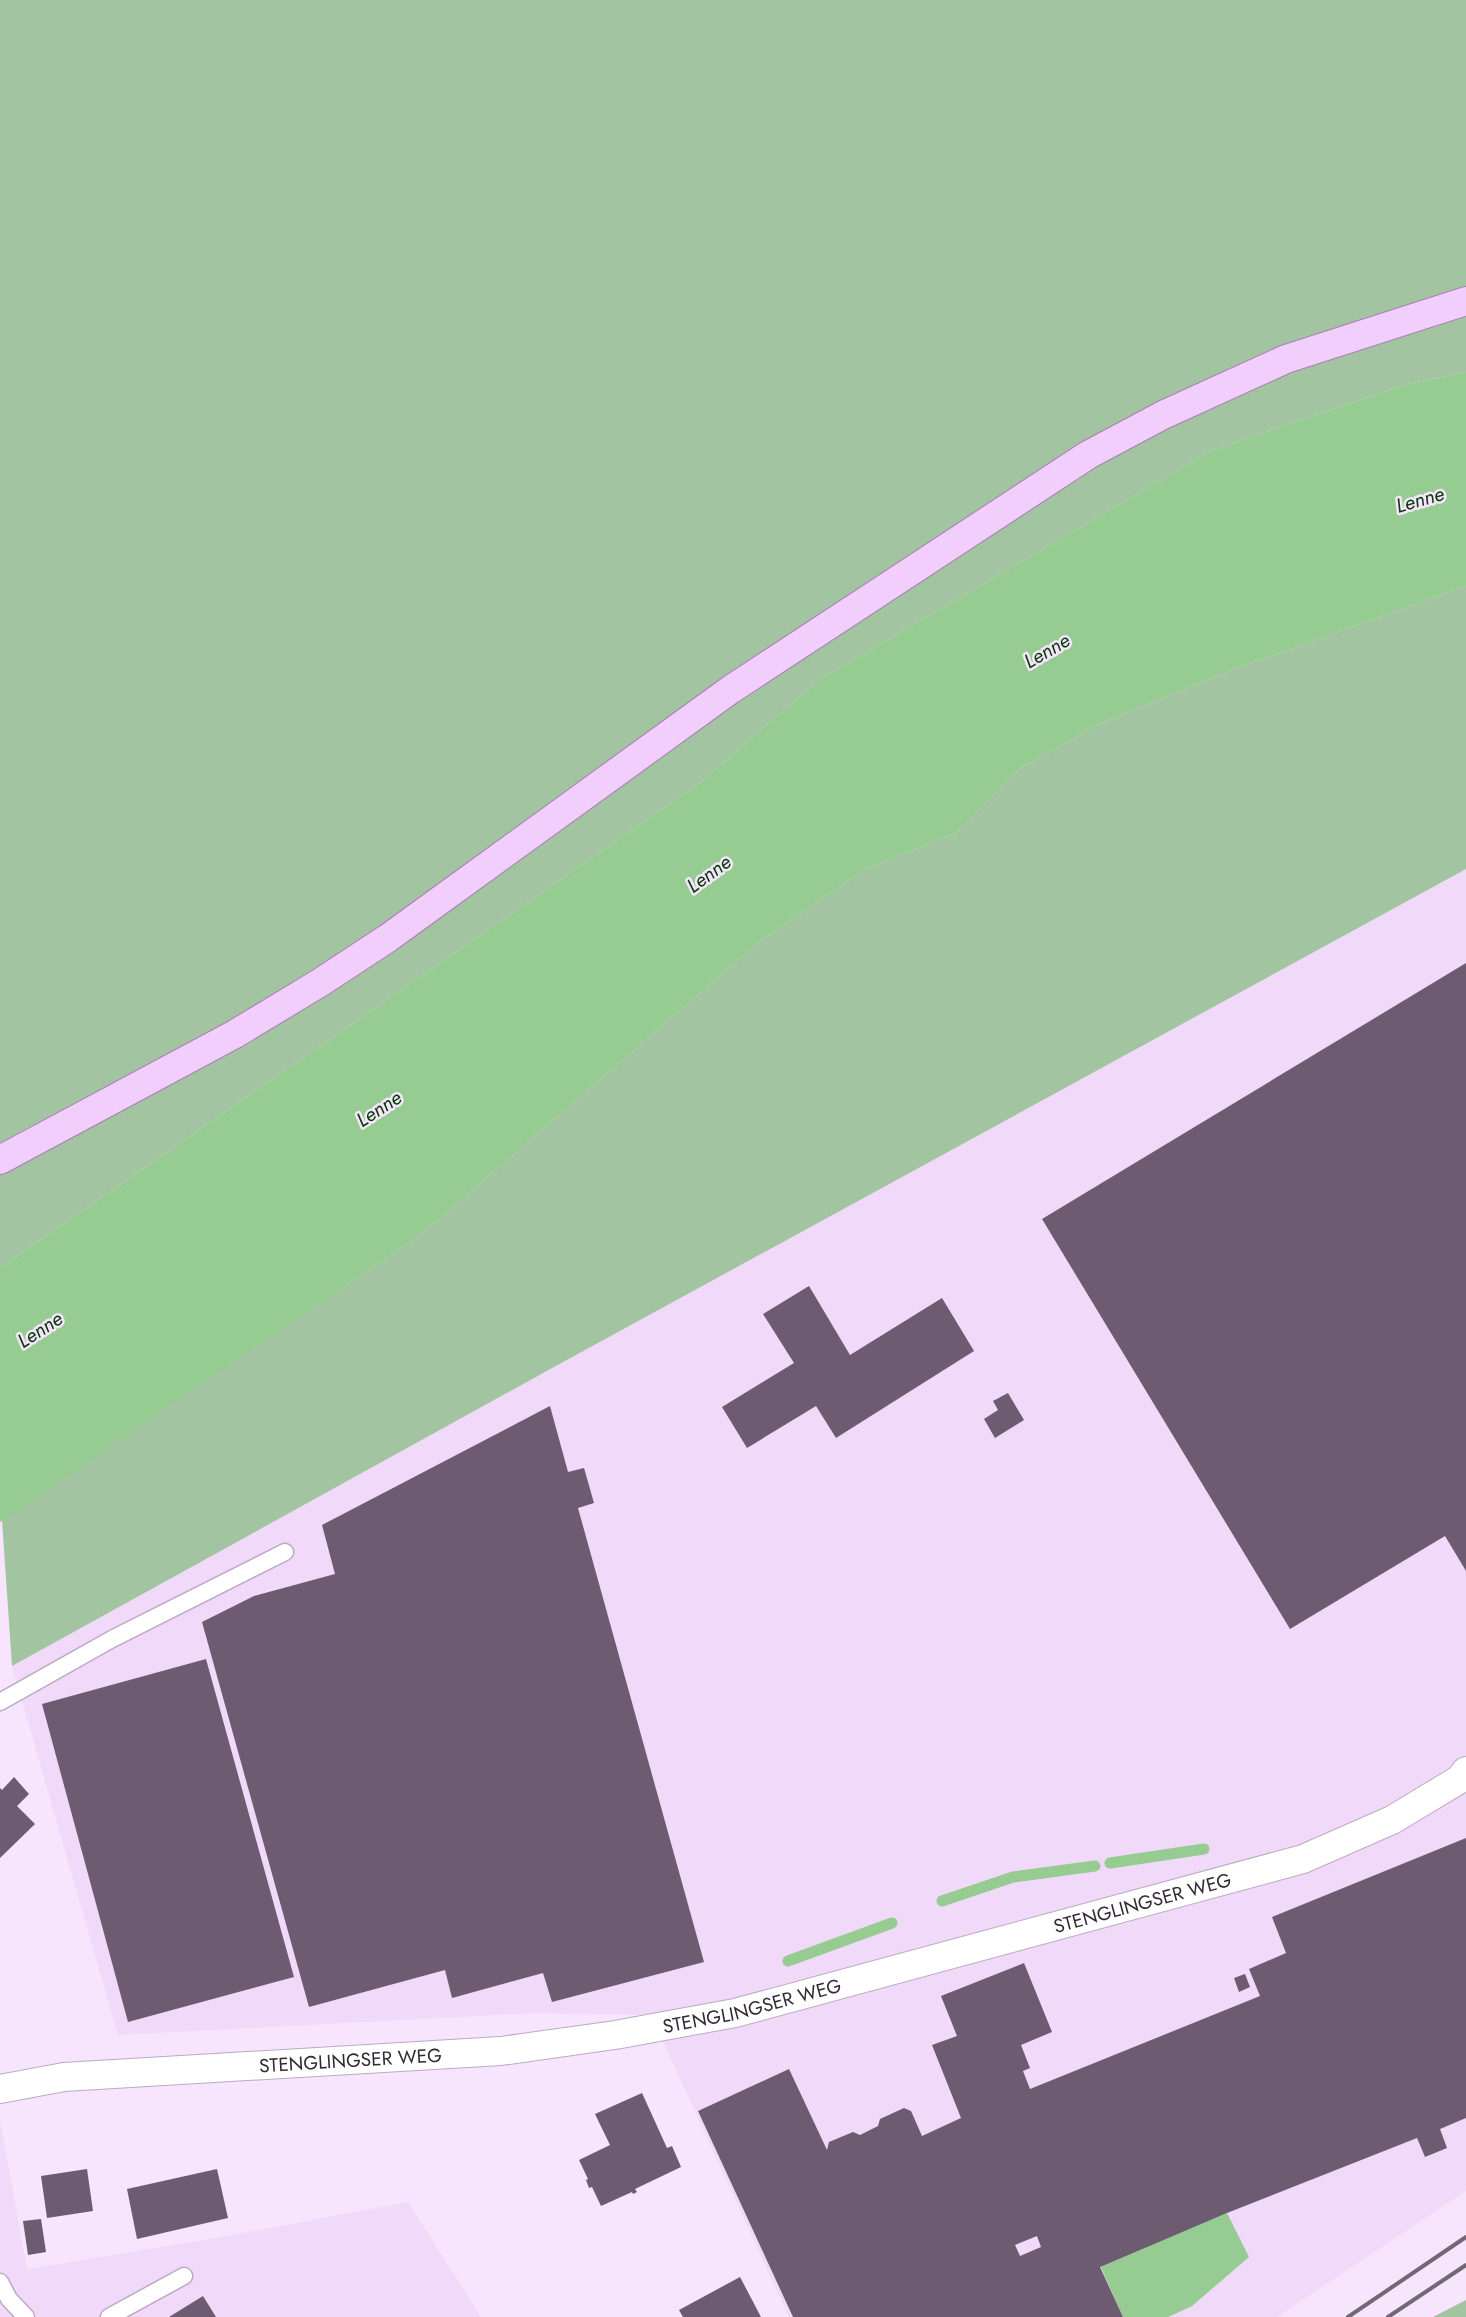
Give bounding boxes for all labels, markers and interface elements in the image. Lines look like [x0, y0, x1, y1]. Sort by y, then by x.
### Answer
water label: Lenne [1392, 479, 1448, 521]
water label: Lenne [1018, 626, 1076, 676]
water label: Lenne [681, 848, 737, 900]
water label: Lenne [351, 1083, 407, 1135]
water label: Lenne [12, 1304, 68, 1356]
street label: STENGLINGSER WEG [1050, 1866, 1234, 1940]
street label: STENGLINGSER WEG [660, 1971, 844, 2040]
street label: STENGLINGSER WEG [258, 2041, 443, 2079]

